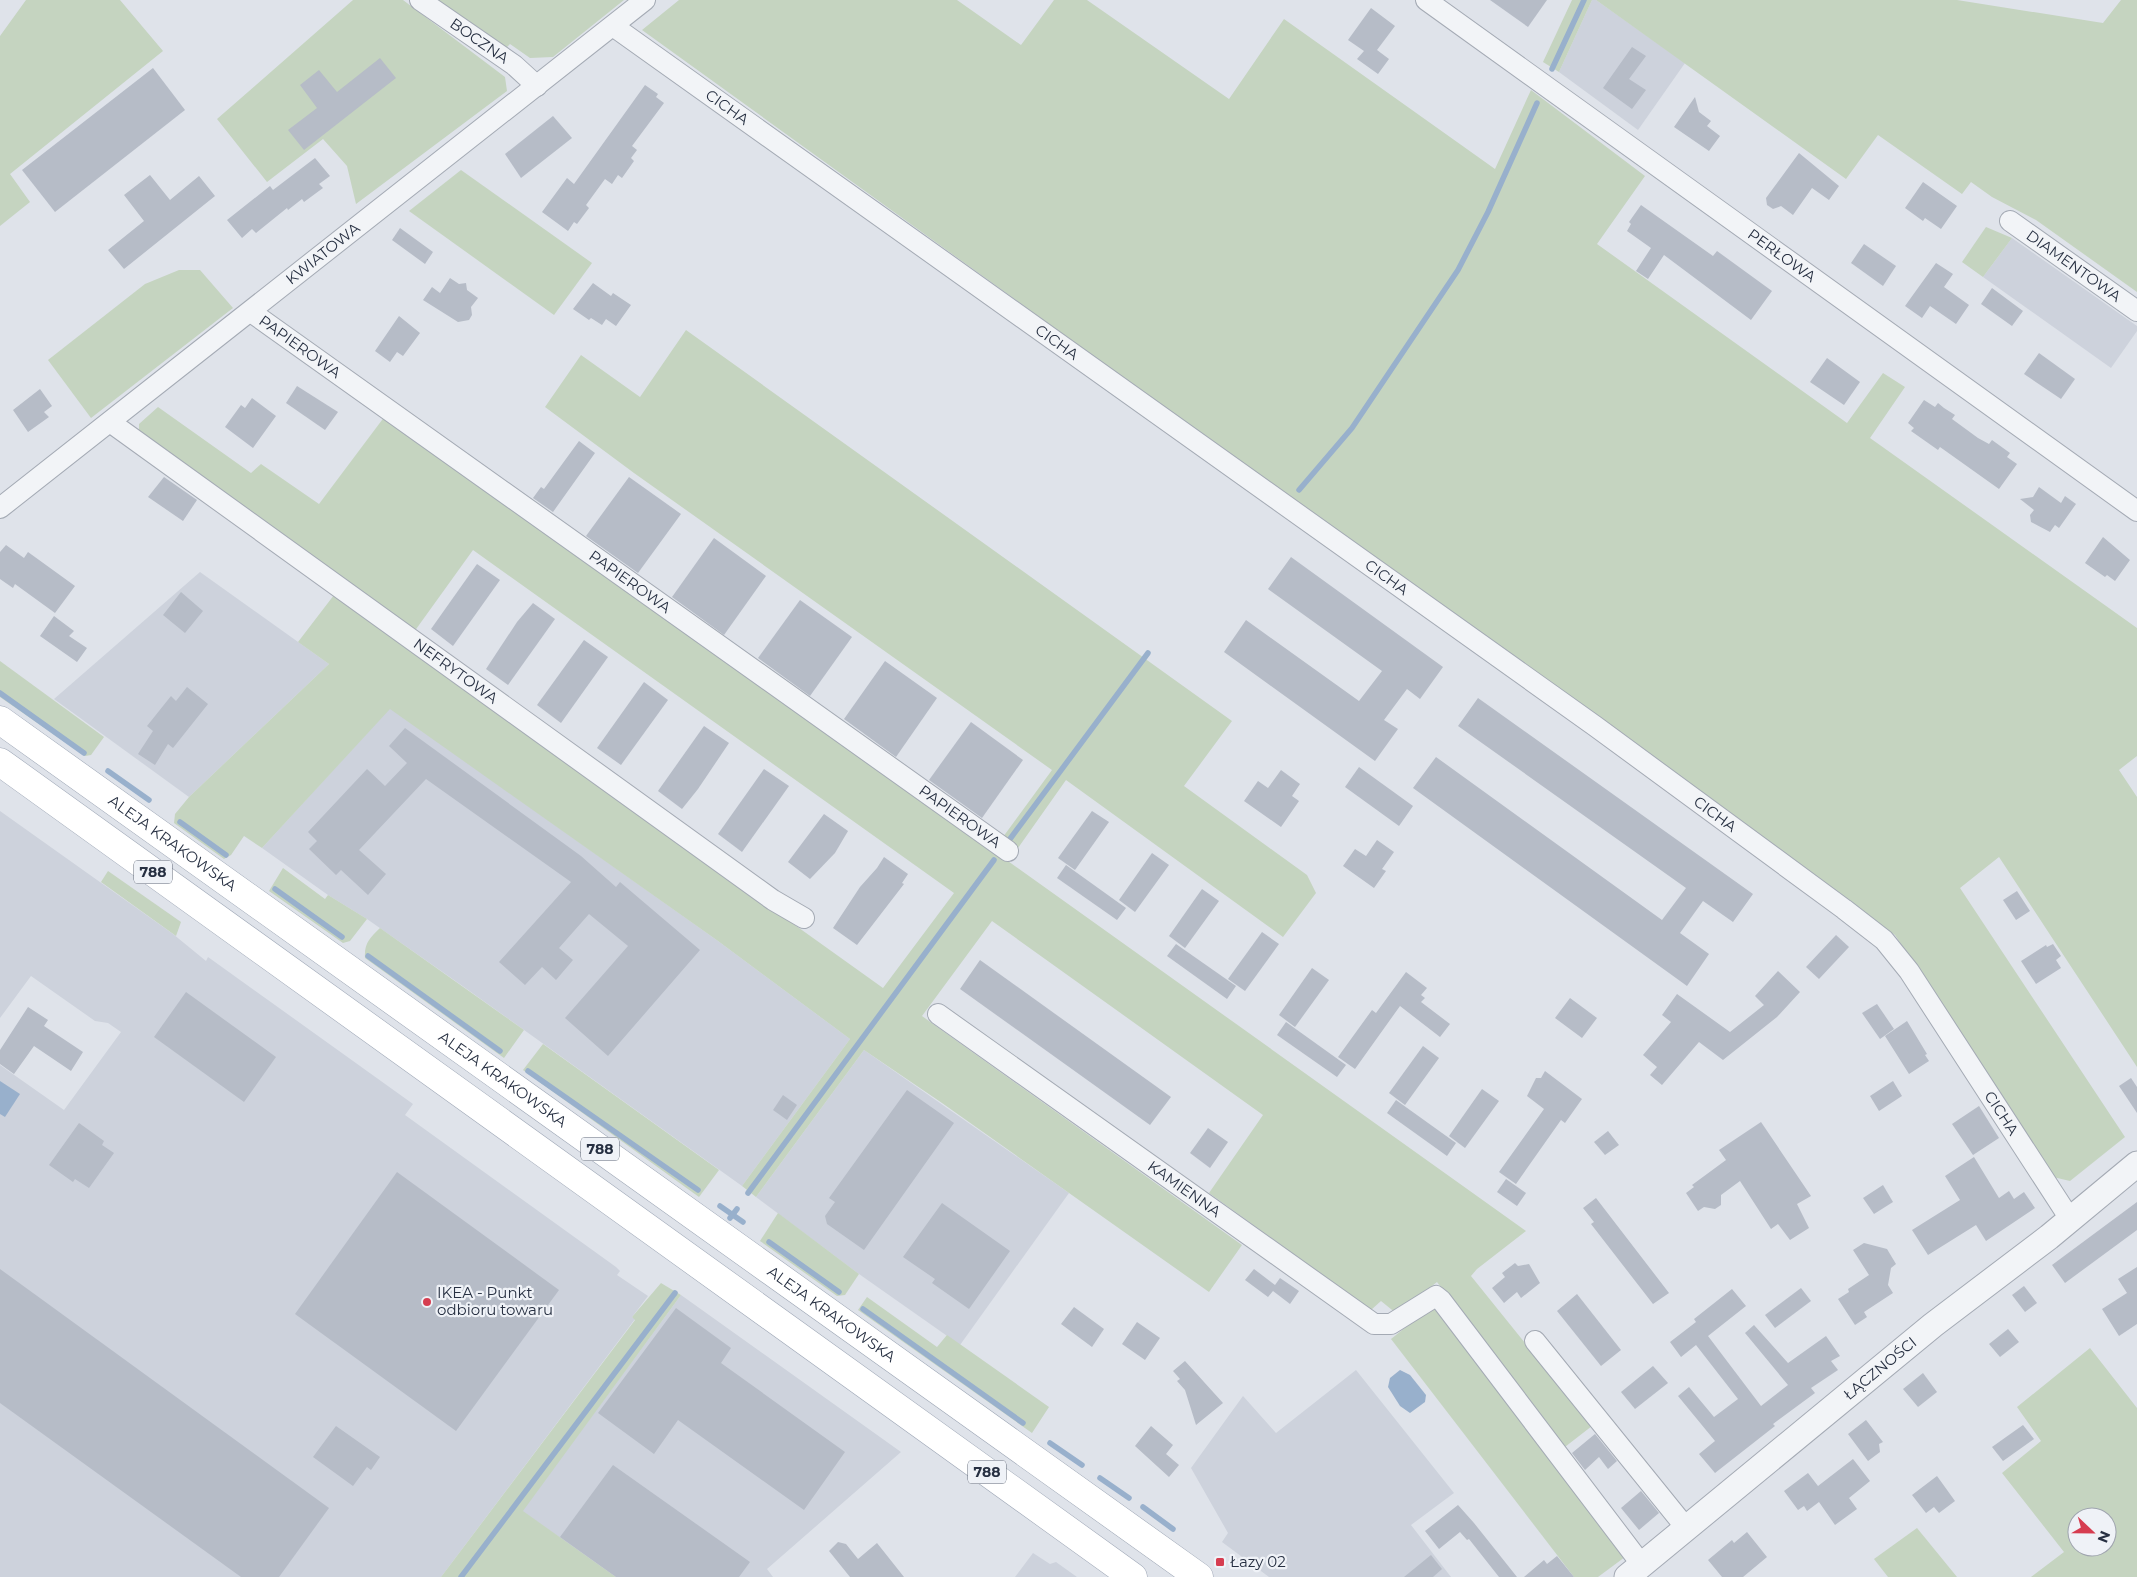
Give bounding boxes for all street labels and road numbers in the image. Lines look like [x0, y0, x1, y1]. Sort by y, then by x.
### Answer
street label: BOCZNA [446, 14, 513, 68]
street label: CICHA [702, 85, 753, 129]
street label: KWIATOWA [282, 218, 364, 288]
street label: PERŁOWA [1744, 224, 1820, 286]
street label: DIAMENTOWA [2023, 226, 2125, 306]
street label: PAPIEROWA [256, 311, 345, 382]
street label: CICHA [1032, 320, 1083, 364]
street label: PAPIEROWA [585, 546, 675, 617]
street label: CICHA [1361, 555, 1412, 599]
street label: NEFRYTOWA [410, 634, 502, 708]
street label: PAPIEROWA [915, 781, 1005, 852]
street label: ALEJA KRAKOWSKA [105, 791, 241, 895]
street label: CICHA [1690, 792, 1741, 836]
road number: 788 [134, 860, 172, 884]
street label: ALEJA KRAKOWSKA [435, 1027, 571, 1131]
street label: CICHA [1981, 1087, 2023, 1139]
road number: 788 [581, 1138, 619, 1160]
street label: KAMIENNA [1144, 1156, 1225, 1221]
street label: ALEJA KRAKOWSKA [764, 1262, 900, 1366]
street label: ŁĄCZNOŚCI [1839, 1332, 1920, 1404]
road number: 788 [968, 1460, 1006, 1484]

